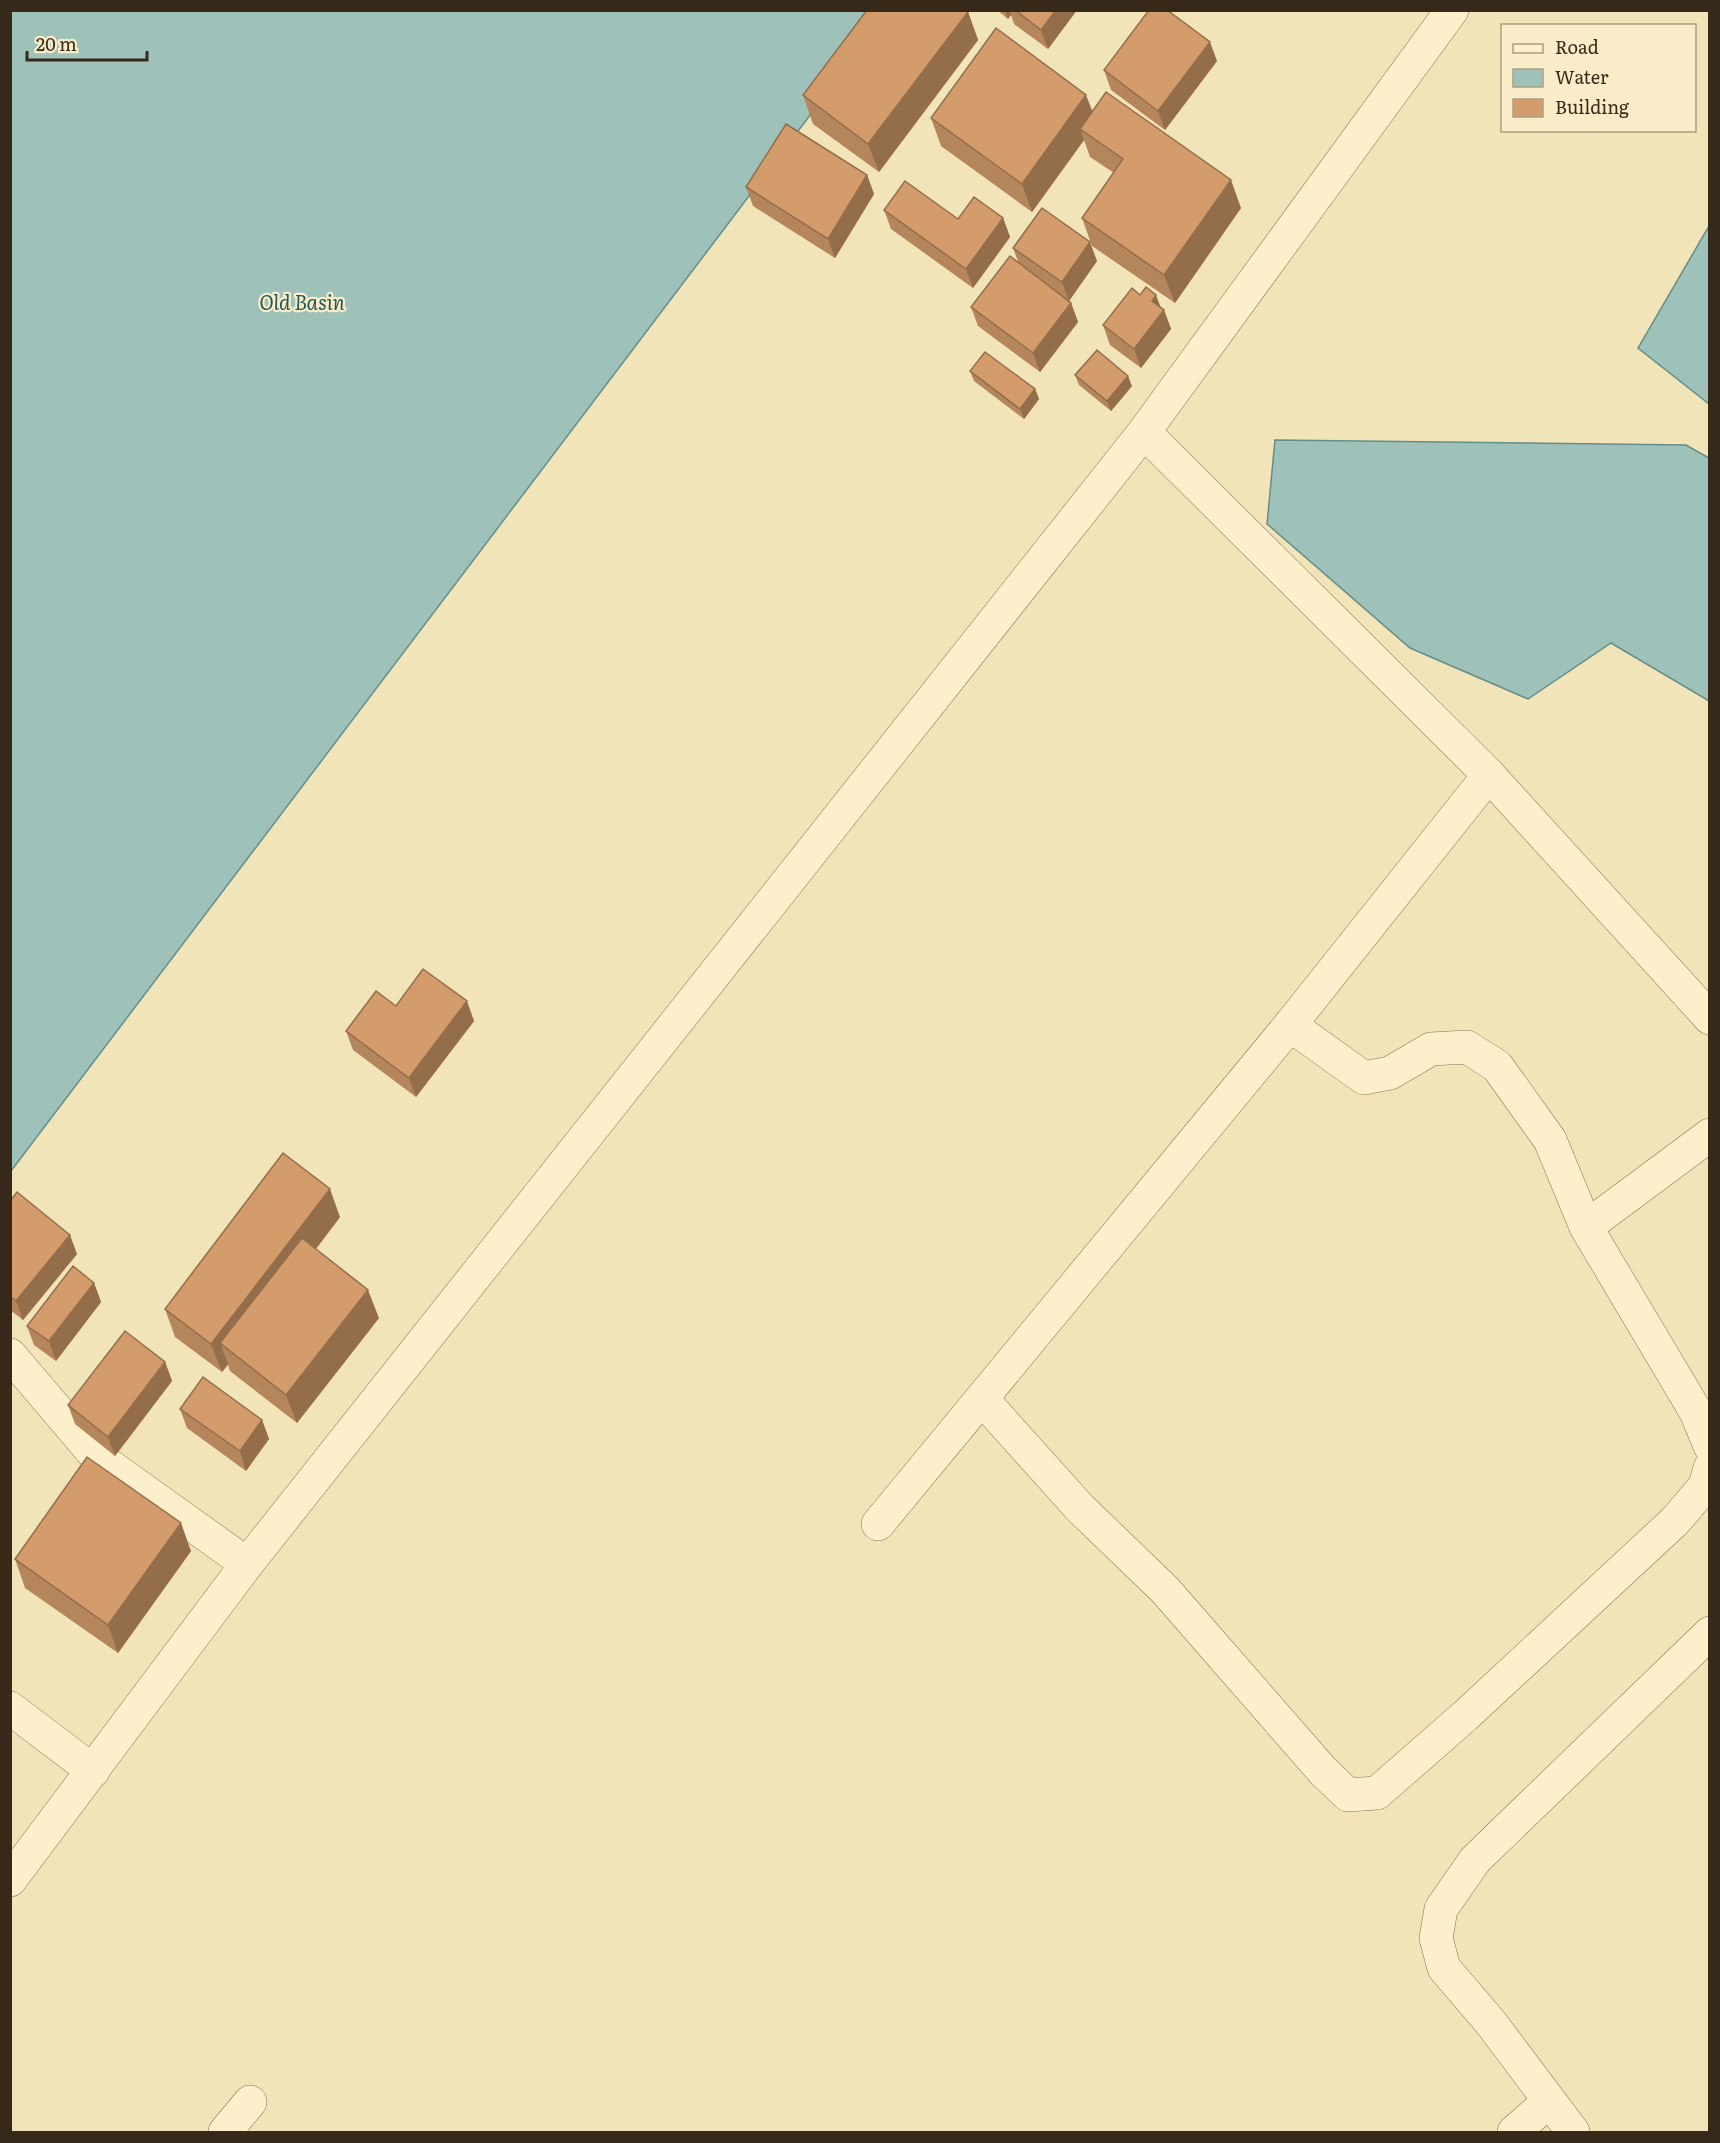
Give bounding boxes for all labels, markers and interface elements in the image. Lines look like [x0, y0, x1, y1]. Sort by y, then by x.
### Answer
scale bar [27, 24, 147, 62]
legend [1501, 24, 1696, 132]
text: 20 m [36, 30, 77, 57]
text: Road [1555, 33, 1599, 60]
text: Water [1555, 63, 1609, 90]
text: Building [1555, 93, 1630, 120]
water label: Old Basin [259, 286, 345, 316]

